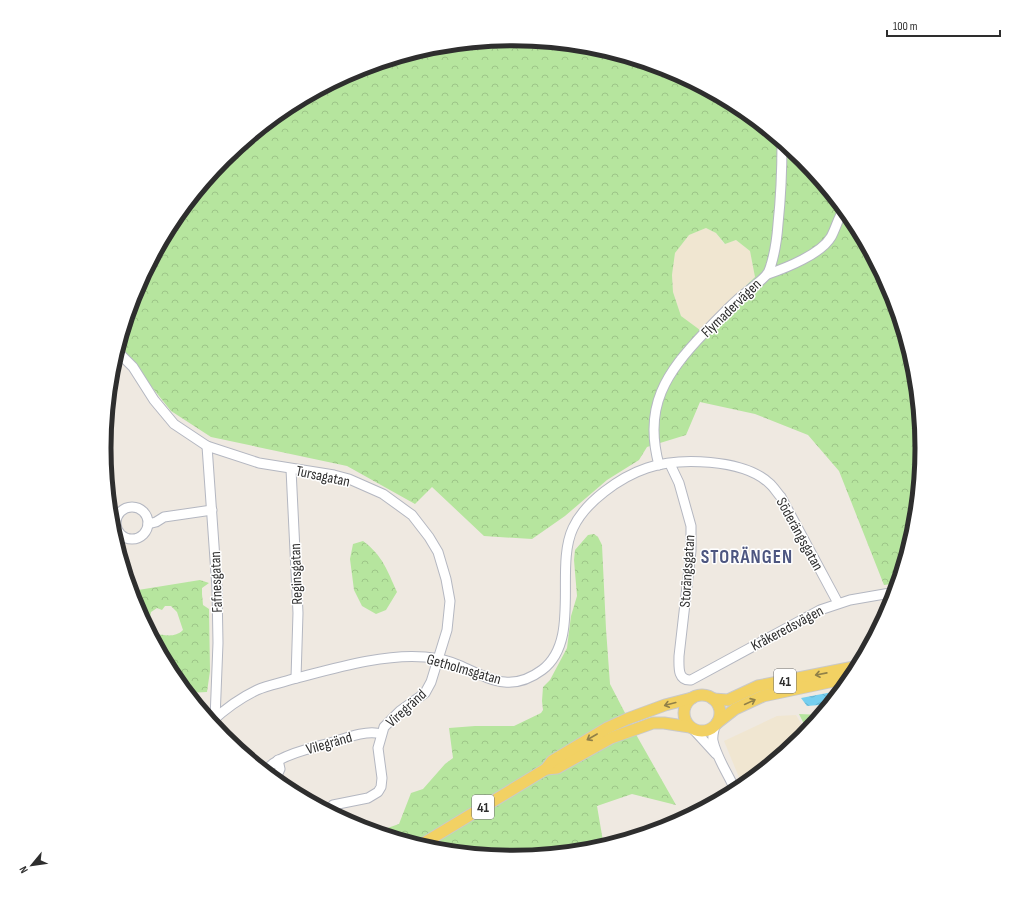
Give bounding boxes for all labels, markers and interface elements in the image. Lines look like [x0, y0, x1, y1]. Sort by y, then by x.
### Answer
scale bar [887, 12, 1000, 38]
text: 100 m [893, 19, 918, 34]
street label: Flymadervägen [697, 275, 765, 342]
street label: Tursagatan [294, 462, 352, 491]
street label: Söderängsgatan [772, 494, 827, 574]
street label: Storängsgatan [675, 534, 700, 608]
street label: Reginsgatan [286, 543, 307, 605]
district label: STORÄNGEN [701, 546, 793, 569]
street label: Fafnesgatan [206, 551, 227, 613]
street label: Kråkeredsvägen [748, 601, 827, 655]
street label: Getholmsgatan [424, 650, 503, 689]
road number: 41 [774, 669, 796, 693]
one-way arrow [815, 670, 828, 678]
street label: Viregränd [382, 685, 431, 732]
one-way arrow [743, 698, 755, 705]
one-way arrow [664, 701, 677, 708]
street label: Vilegränd [304, 728, 354, 759]
one-way arrow [586, 733, 598, 741]
road number: 41 [472, 795, 494, 819]
north arrow [12, 845, 52, 885]
text: N [17, 864, 31, 875]

